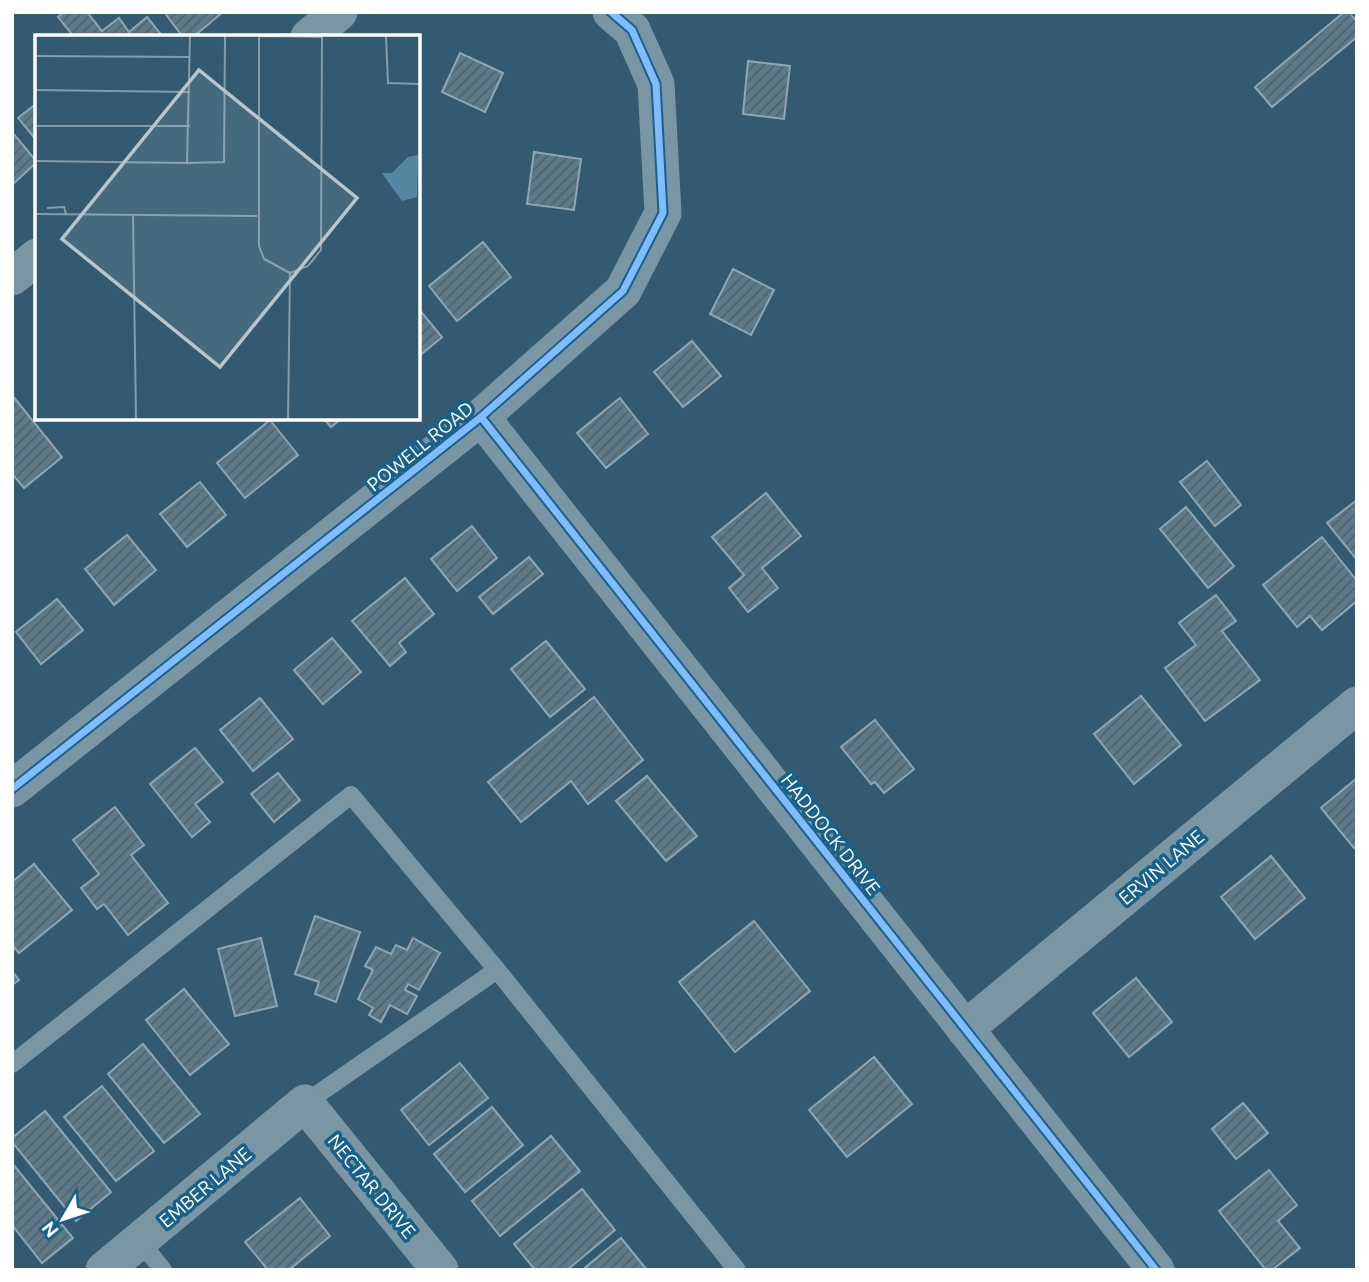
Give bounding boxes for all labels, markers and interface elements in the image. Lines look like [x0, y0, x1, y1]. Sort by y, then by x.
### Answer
inset map [35, 35, 420, 420]
street label: POWELL ROAD [363, 397, 477, 495]
street label: HADDOCK DRIVE [777, 769, 885, 899]
street label: ERVIN LANE [1114, 825, 1208, 909]
street label: NECTAR DRIVE [324, 1130, 420, 1242]
street label: EMBER LANE [155, 1142, 255, 1232]
north arrow [28, 1184, 98, 1254]
text: N [37, 1217, 63, 1242]

